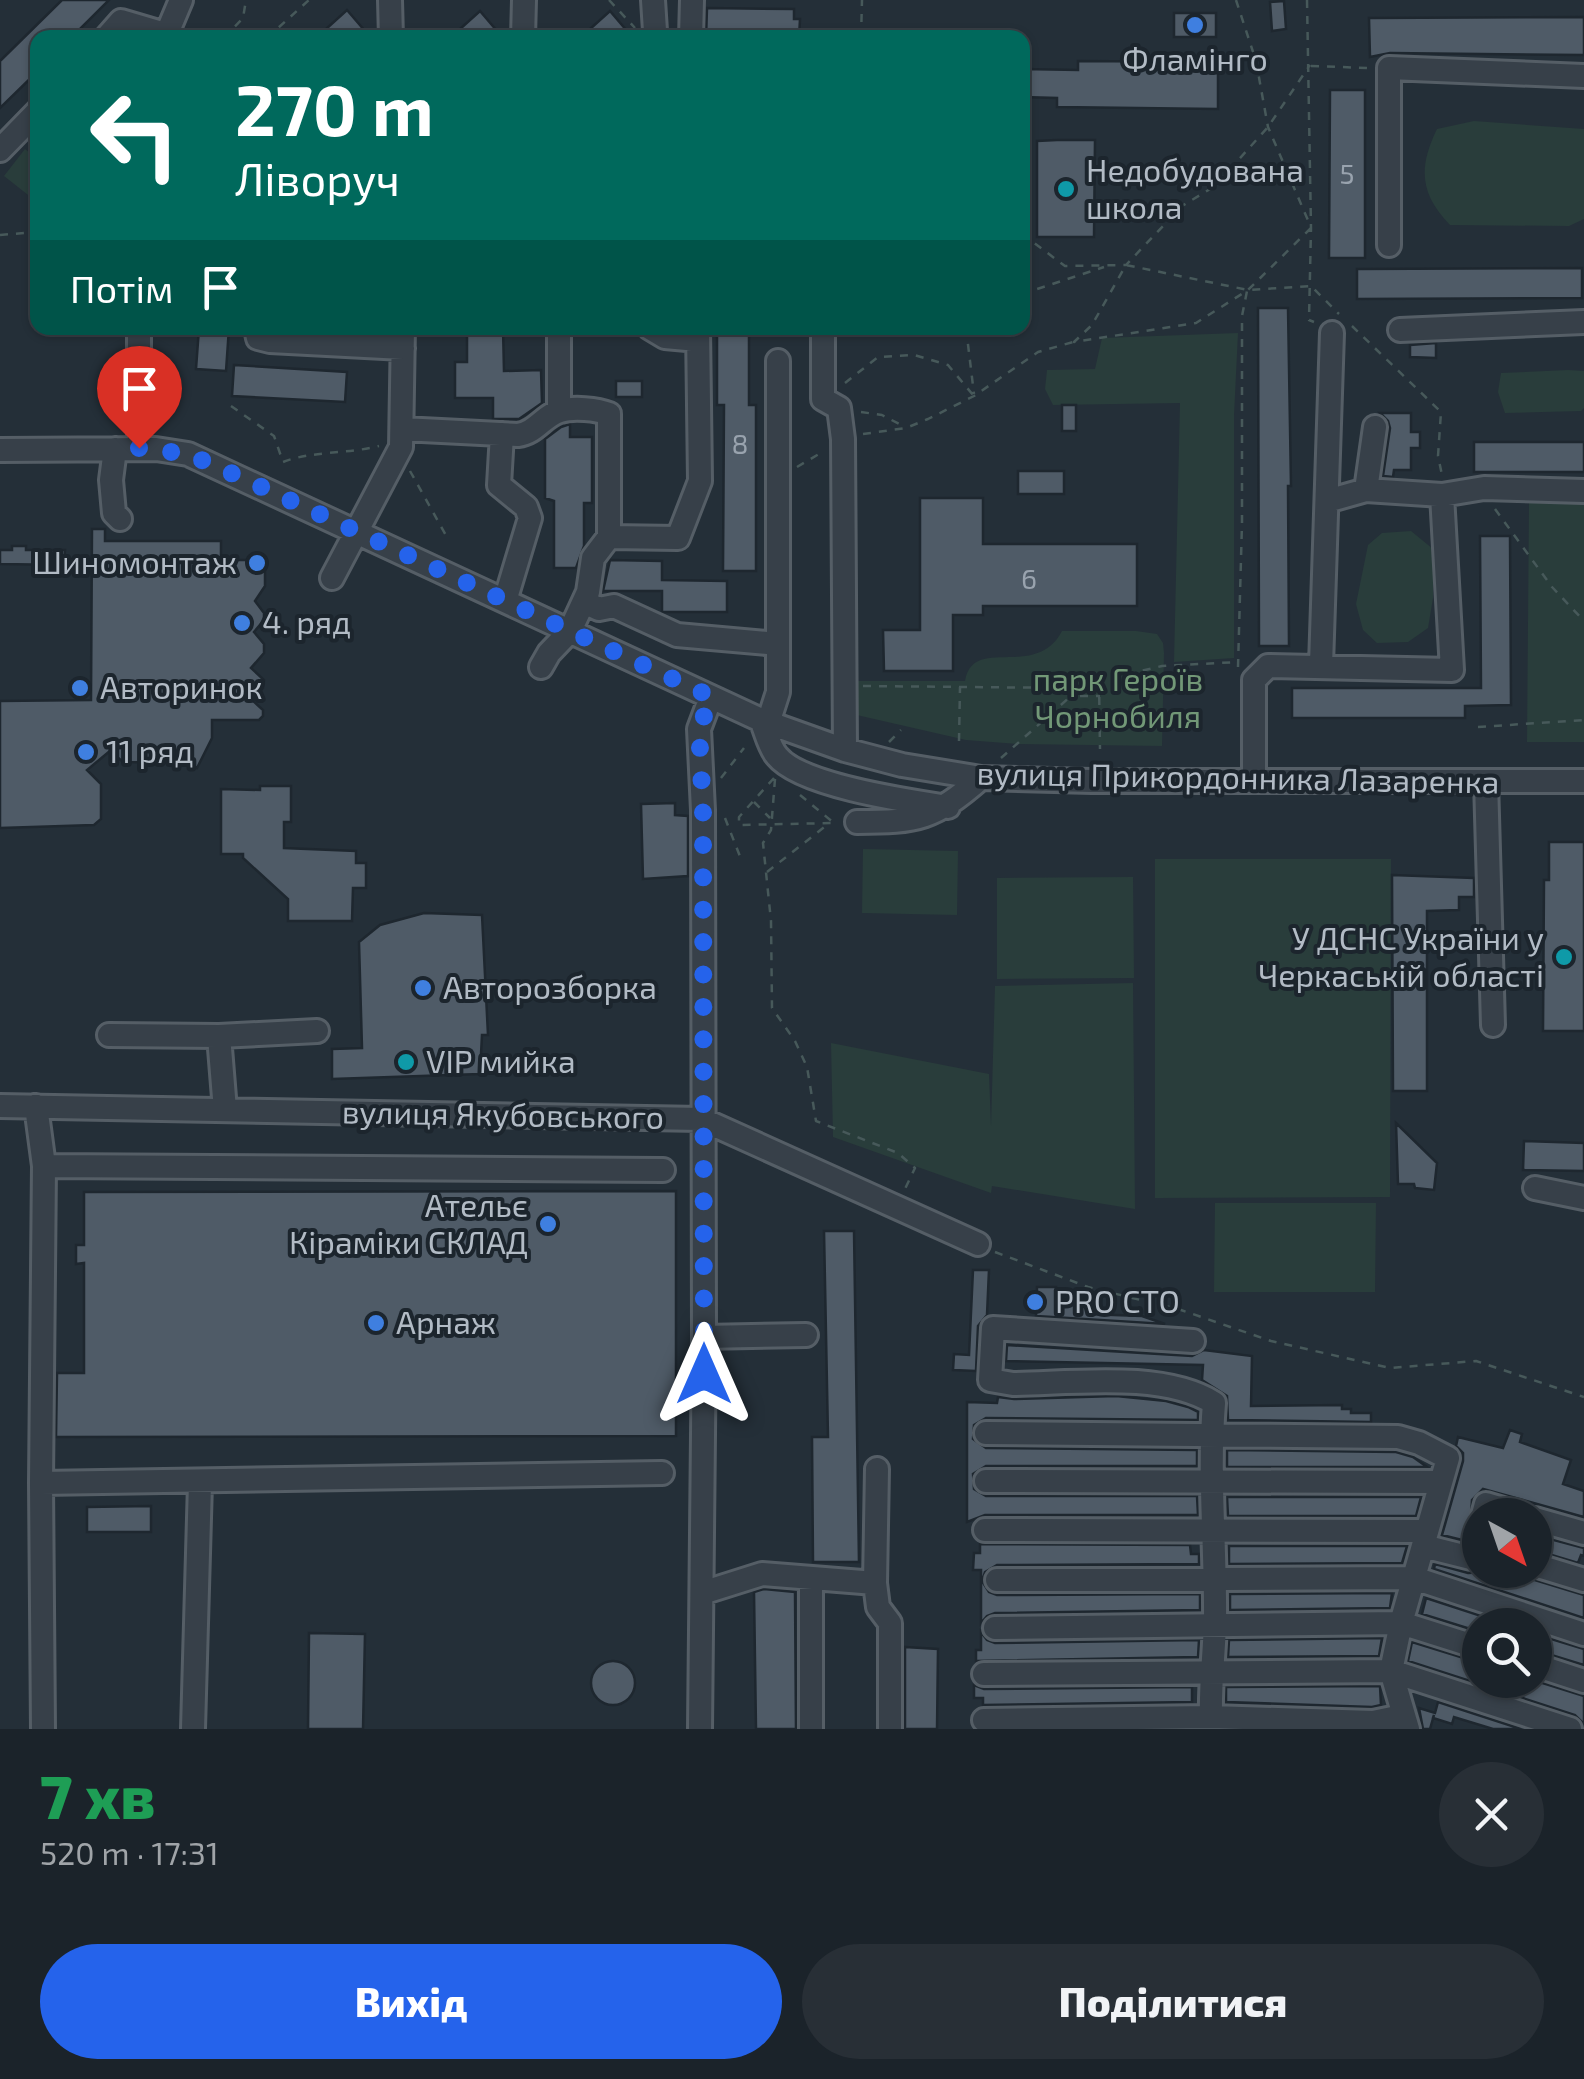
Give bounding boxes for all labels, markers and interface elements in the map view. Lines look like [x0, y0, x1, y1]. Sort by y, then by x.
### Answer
marker: Фламінго [1184, 14, 1206, 36]
place label: Фламінго [1122, 39, 1268, 77]
text: 270 m [235, 66, 434, 150]
icon: left [70, 70, 200, 200]
place label: Недобудована школа [1086, 150, 1304, 225]
text: Ліворуч [235, 151, 400, 205]
house number: 5 [1339, 156, 1355, 190]
marker: Недобудована школа [1055, 178, 1077, 200]
icon: arrive [193, 260, 248, 315]
text: Потім [70, 265, 173, 311]
pin [97, 346, 182, 449]
icon: arrive [112, 361, 167, 416]
house number: 8 [732, 426, 749, 460]
place label: Шиномонтаж [32, 542, 237, 580]
marker: Шиномонтаж [246, 552, 268, 574]
house number: 6 [1021, 561, 1037, 595]
place label: 4. ряд [262, 602, 351, 640]
marker: 4. ряд [231, 612, 253, 634]
park label: парк Героїв Чорнобиля [1033, 659, 1203, 734]
place label: Авторинок [100, 667, 263, 705]
marker: Авторинок [69, 677, 91, 699]
place label: 11 ряд [106, 731, 193, 769]
marker: 11 ряд [75, 741, 97, 763]
street label: вулиця Прикордонника Лазаренка [976, 752, 1500, 801]
place label: У ДСНС України у Черкаській області [1258, 918, 1544, 993]
marker: У ДСНС України у Черкаській області [1553, 946, 1575, 968]
place label: Авторозборка [443, 967, 657, 1005]
marker: Авторозборка [412, 977, 434, 999]
place label: VIP мийка [426, 1041, 576, 1079]
marker: VIP мийка [395, 1051, 417, 1073]
street label: вулиця Якубовського [342, 1091, 664, 1136]
place label: Ательє Кіраміки СКЛАД [289, 1185, 528, 1260]
marker: Ательє Кіраміки СКЛАД [537, 1213, 559, 1235]
place label: PRO СТО [1055, 1281, 1180, 1319]
marker: PRO СТО [1024, 1291, 1046, 1313]
place label: Арнаж [396, 1302, 496, 1340]
marker: Арнаж [365, 1312, 387, 1334]
position arrow [652, 1322, 756, 1426]
north arrow [1462, 1498, 1552, 1588]
map controls [1462, 1498, 1552, 1698]
button: search [1462, 1608, 1552, 1698]
text: 7 хв [40, 1759, 155, 1831]
button: close [1439, 1762, 1544, 1867]
text: 520 m · 17:31 [40, 1833, 219, 1871]
button: Вихід [40, 1944, 782, 2059]
button: Поділитися [802, 1944, 1544, 2059]

